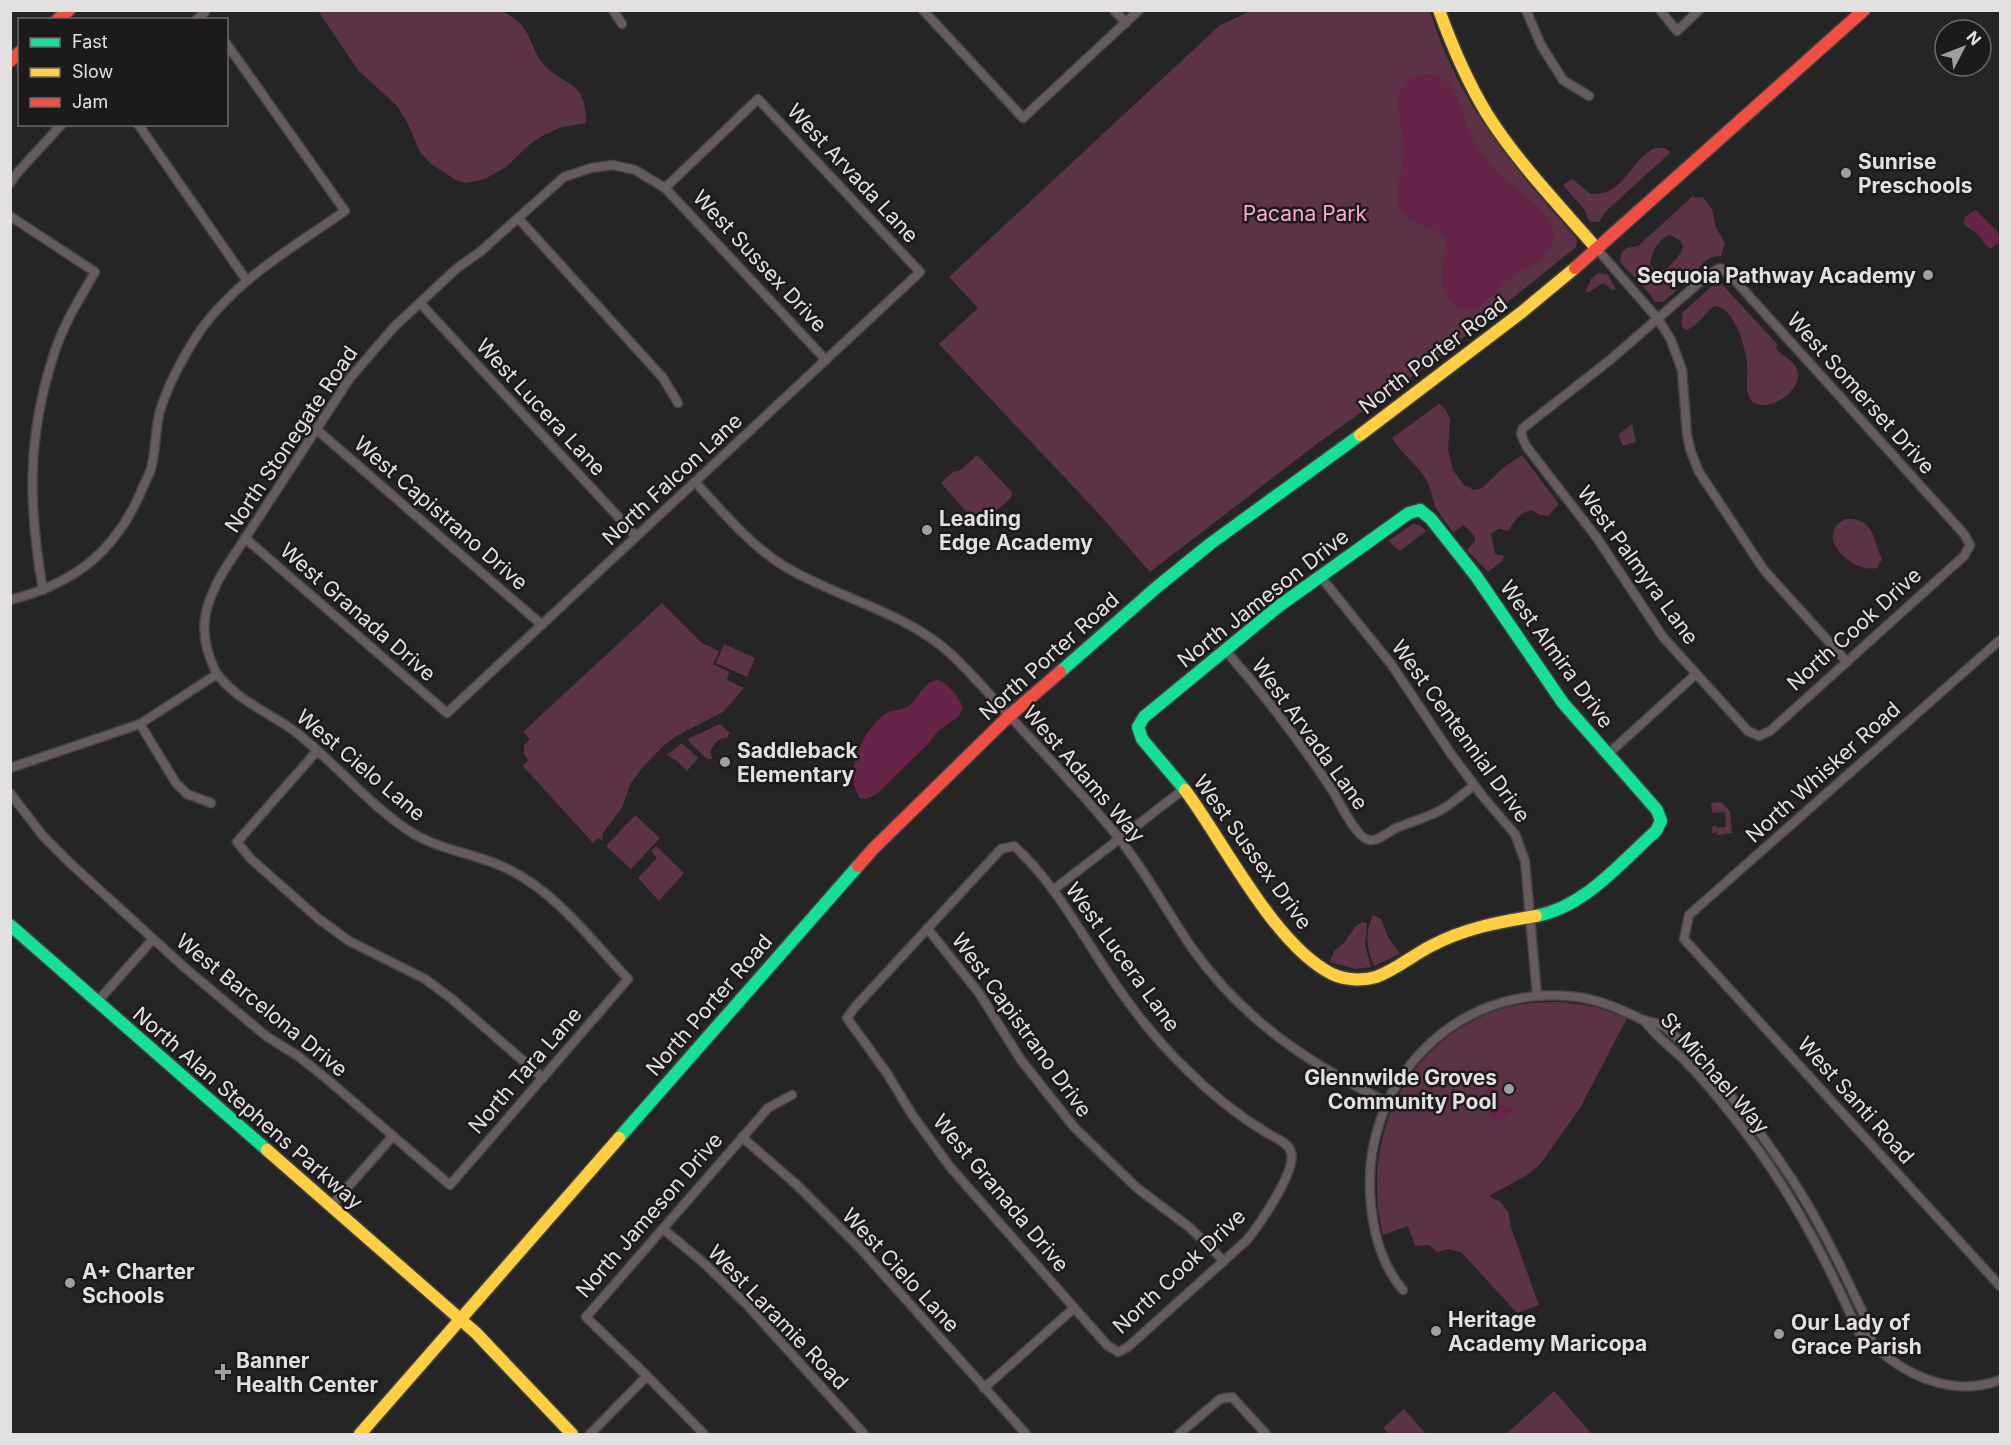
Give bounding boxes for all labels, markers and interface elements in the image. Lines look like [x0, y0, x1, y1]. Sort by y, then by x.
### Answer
legend [18, 18, 228, 126]
north arrow [1933, 18, 1993, 78]
text: N [1963, 27, 1986, 49]
text: Fast [72, 31, 108, 52]
text: Slow [72, 61, 113, 82]
text: Jam [72, 91, 108, 112]
street label: West Arvada Lane [782, 98, 924, 248]
place label: Sunrise Preschools [1858, 149, 1973, 198]
marker: Sunrise Preschools [1839, 166, 1853, 180]
street label: West Sussex Drive [688, 185, 832, 337]
park label: Pacana Park [1243, 201, 1368, 226]
place label: Sequoia Pathway Academy [1637, 263, 1916, 288]
marker: Sequoia Pathway Academy [1921, 268, 1935, 282]
street label: North Porter Road [1354, 291, 1512, 419]
street label: West Somerset Drive [1782, 307, 1940, 479]
street label: West Lucera Lane [471, 333, 611, 481]
street label: North Stonegate Road [219, 341, 363, 537]
street label: North Falcon Lane [597, 408, 747, 550]
street label: West Capistrano Drive [349, 431, 533, 595]
street label: West Palmyra Lane [1572, 481, 1704, 649]
place label: Leading Edge Academy [939, 506, 1093, 555]
marker: Leading Edge Academy [920, 523, 934, 537]
street label: North Jameson Drive [1172, 523, 1354, 673]
street label: West Granada Drive [275, 538, 441, 686]
street label: North Cook Drive [1782, 562, 1926, 696]
street label: West Almira Drive [1495, 575, 1619, 733]
street label: North Porter Road [974, 587, 1124, 725]
street label: West Centennial Drive [1386, 635, 1536, 827]
street label: West Arvada Lane [1247, 654, 1373, 814]
street label: North Whisker Road [1741, 696, 1905, 848]
street label: West Adams Way [1018, 700, 1150, 848]
street label: West Cielo Lane [292, 704, 430, 826]
place label: Saddleback Elementary [737, 738, 859, 787]
marker: Saddleback Elementary [718, 755, 732, 769]
street label: West Sussex Drive [1189, 770, 1317, 934]
street label: West Lucera Lane [1061, 878, 1185, 1036]
street label: West Barcelona Drive [171, 928, 353, 1082]
street label: West Capistrano Drive [947, 928, 1097, 1122]
street label: North Porter Road [641, 929, 777, 1081]
street label: North Alan Stephens Parkway [128, 1001, 368, 1215]
street label: North Tara Lane [463, 1002, 587, 1138]
street label: St Michael Way [1655, 1007, 1775, 1139]
street label: West Santi Road [1793, 1031, 1919, 1169]
place label: Glennwilde Groves Community Pool [1304, 1065, 1497, 1114]
marker: Glennwilde Groves Community Pool [1502, 1082, 1516, 1096]
street label: West Granada Drive [928, 1109, 1074, 1277]
street label: North Jameson Drive [571, 1127, 727, 1303]
street label: West Cielo Lane [837, 1203, 965, 1337]
street label: North Cook Drive [1108, 1203, 1250, 1339]
street label: West Laramie Road [703, 1239, 853, 1395]
place label: A+ Charter Schools [82, 1259, 195, 1308]
marker: A+ Charter Schools [63, 1276, 77, 1290]
place label: Heritage Academy Maricopa [1448, 1307, 1647, 1356]
place label: Our Lady of Grace Parish [1791, 1310, 1922, 1359]
marker: Heritage Academy Maricopa [1429, 1324, 1443, 1338]
marker: Our Lady of Grace Parish [1772, 1327, 1786, 1341]
place label: Banner Health Center [236, 1348, 378, 1397]
marker: Banner Health Center [214, 1363, 232, 1381]

